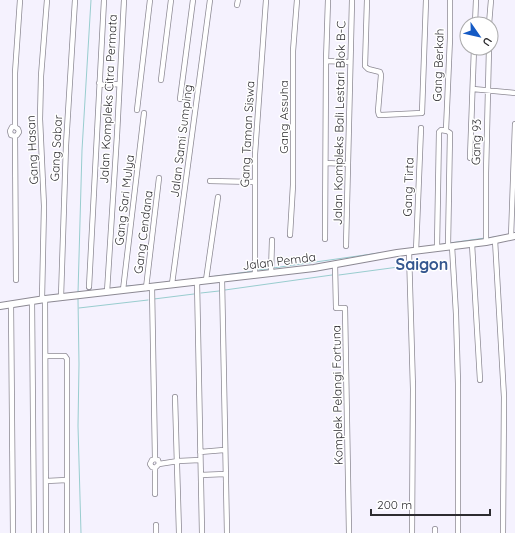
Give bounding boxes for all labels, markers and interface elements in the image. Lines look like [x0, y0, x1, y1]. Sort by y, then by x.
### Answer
street label: Jalan Kompleks Citra Permata [96, 14, 120, 184]
north arrow [459, 16, 499, 56]
street label: Jalan Kompleks Bali Lestari Blok B-C [330, 21, 348, 225]
street label: Gang Berkah [429, 28, 447, 102]
text: U [479, 34, 495, 49]
street label: Gang Taman Siswa [237, 80, 257, 188]
street label: Gang Assuha [276, 80, 291, 154]
street label: Jalan Sami Sumping [167, 84, 195, 198]
street label: Gang Sabar [47, 114, 65, 182]
street label: Gang Hasan [23, 115, 41, 185]
street label: Gang 93 [468, 119, 484, 165]
street label: Gang Sari Mulya [111, 154, 137, 246]
street label: Gang Tirta [399, 157, 417, 217]
street label: Gang Cendana [130, 189, 156, 275]
street label: Jalan Pemda [242, 249, 316, 273]
district label: Saigon [396, 254, 448, 274]
street label: Komplek Pelangi Fortuna [328, 325, 346, 465]
scale bar [371, 491, 490, 517]
text: 200 m [377, 497, 412, 512]

